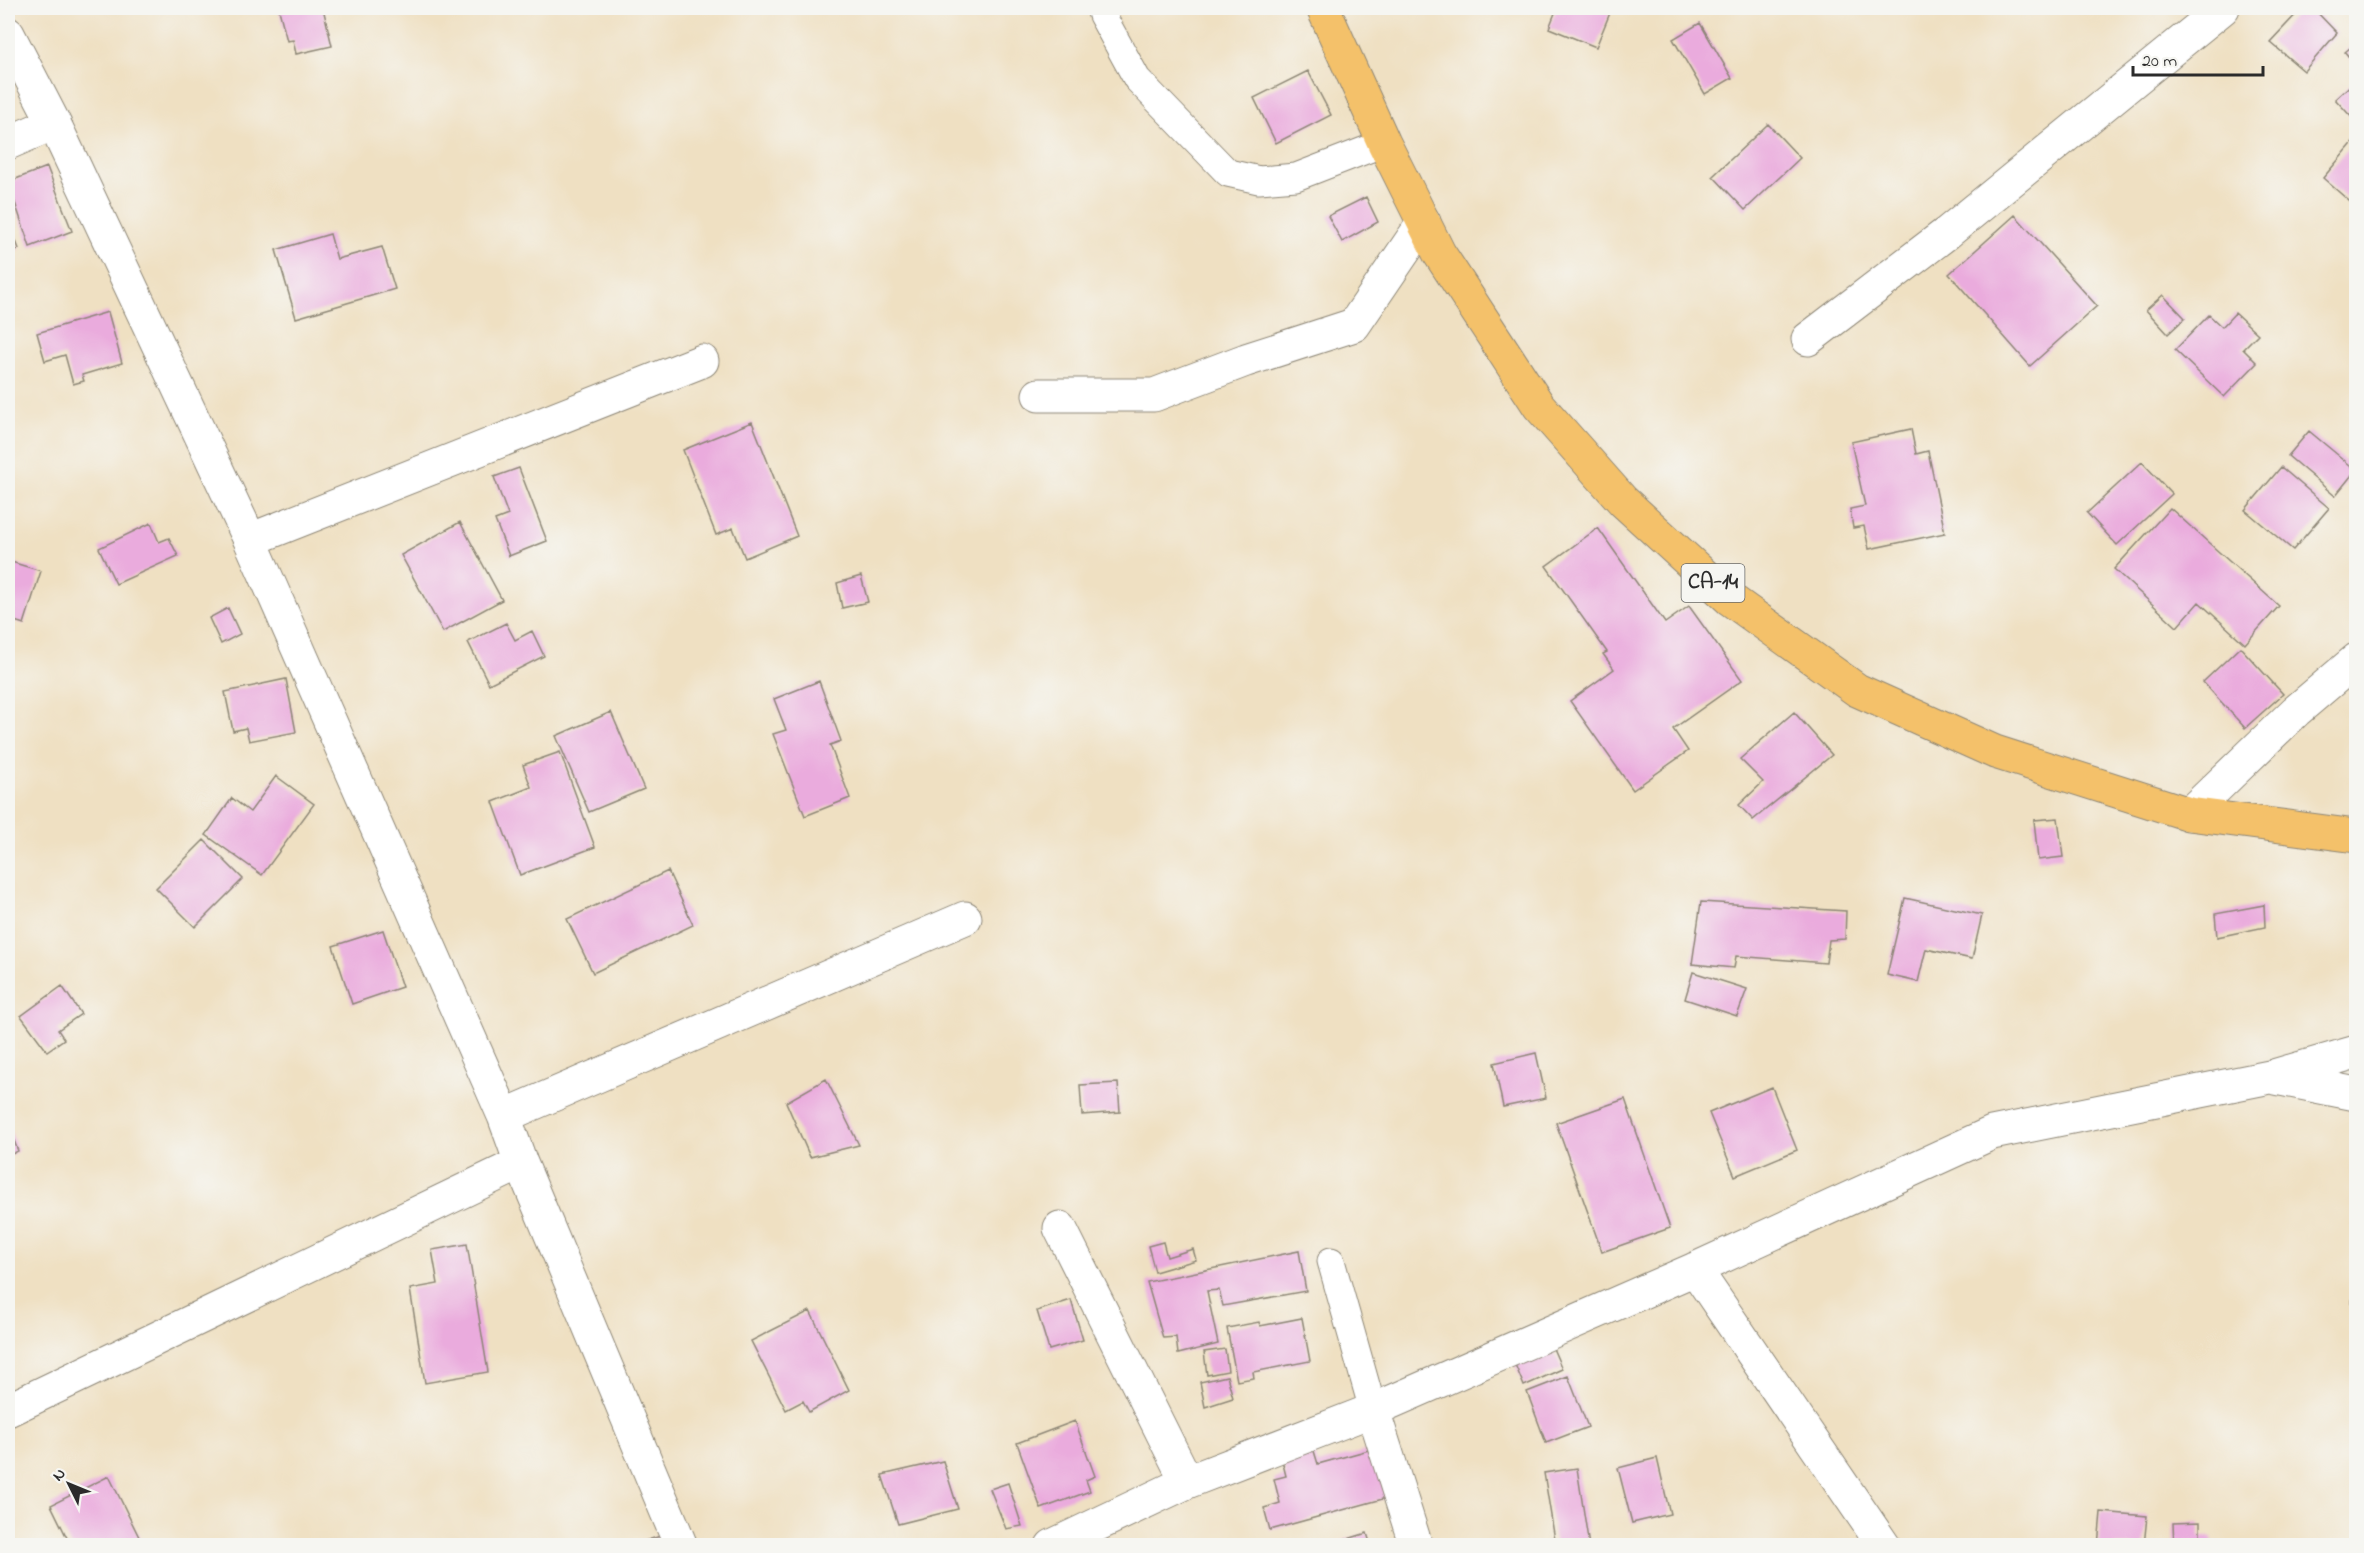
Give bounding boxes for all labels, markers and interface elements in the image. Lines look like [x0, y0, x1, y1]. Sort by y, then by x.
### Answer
scale bar [2133, 39, 2264, 77]
text: 20 m [2142, 49, 2177, 75]
road number: CA-14 [1682, 564, 1744, 602]
north arrow [39, 1454, 99, 1514]
text: N [47, 1463, 72, 1487]

